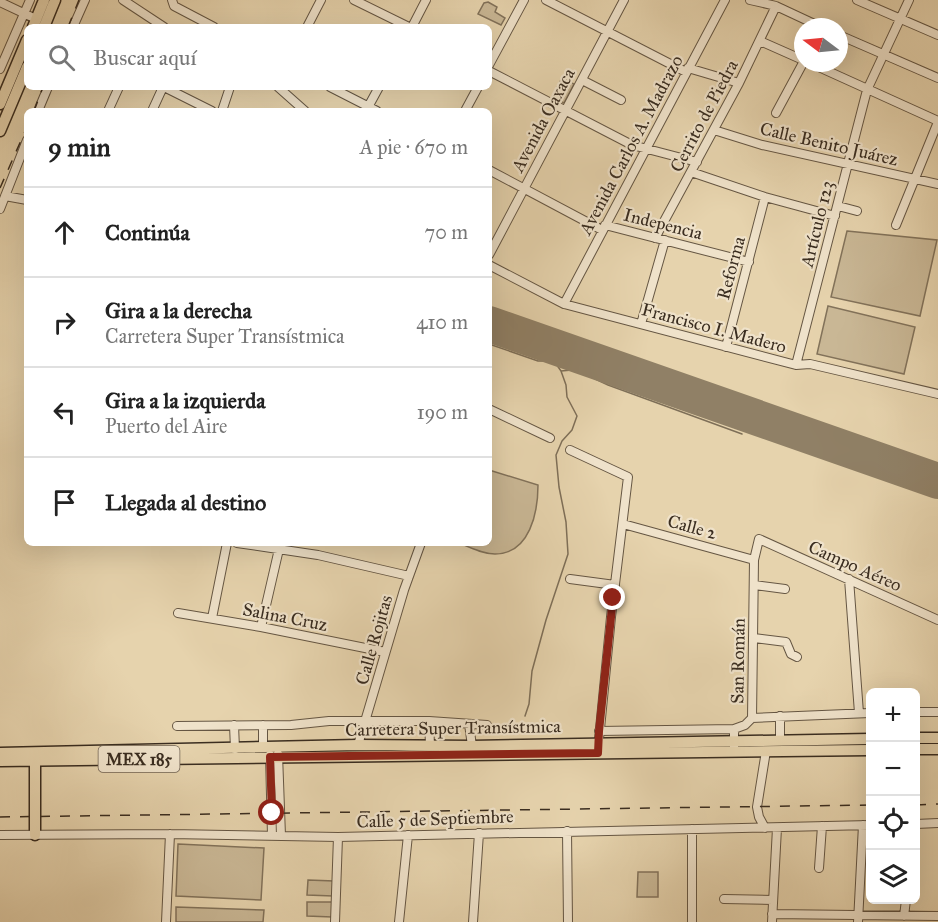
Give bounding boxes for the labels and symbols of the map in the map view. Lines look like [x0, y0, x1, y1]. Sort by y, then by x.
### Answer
north arrow [794, 18, 848, 72]
street label: Avenida Carlos A. Madrazo [574, 51, 688, 239]
street label: Cerrito de Piedra [665, 56, 743, 176]
street label: Avenida Oaxaca [506, 64, 580, 177]
street label: Calle Benito Juárez [758, 117, 900, 172]
street label: Artículo 123 [795, 178, 838, 271]
street label: Indepencia [621, 204, 705, 244]
street label: Reforma [712, 234, 750, 302]
street label: Francisco I. Madero [639, 298, 789, 358]
street label: Calle 2 [665, 510, 719, 544]
street label: Campo Aéreo [805, 536, 905, 596]
route end [599, 584, 625, 610]
street label: Calle Rojitas [351, 593, 397, 687]
street label: Salina Cruz [241, 598, 329, 636]
street label: San Román [726, 618, 750, 704]
street label: Carretera Super Transístmica [345, 715, 561, 741]
road number: MEX 185 [98, 746, 180, 772]
route start [258, 799, 284, 825]
street label: Calle 5 de Septiembre [356, 805, 514, 833]

